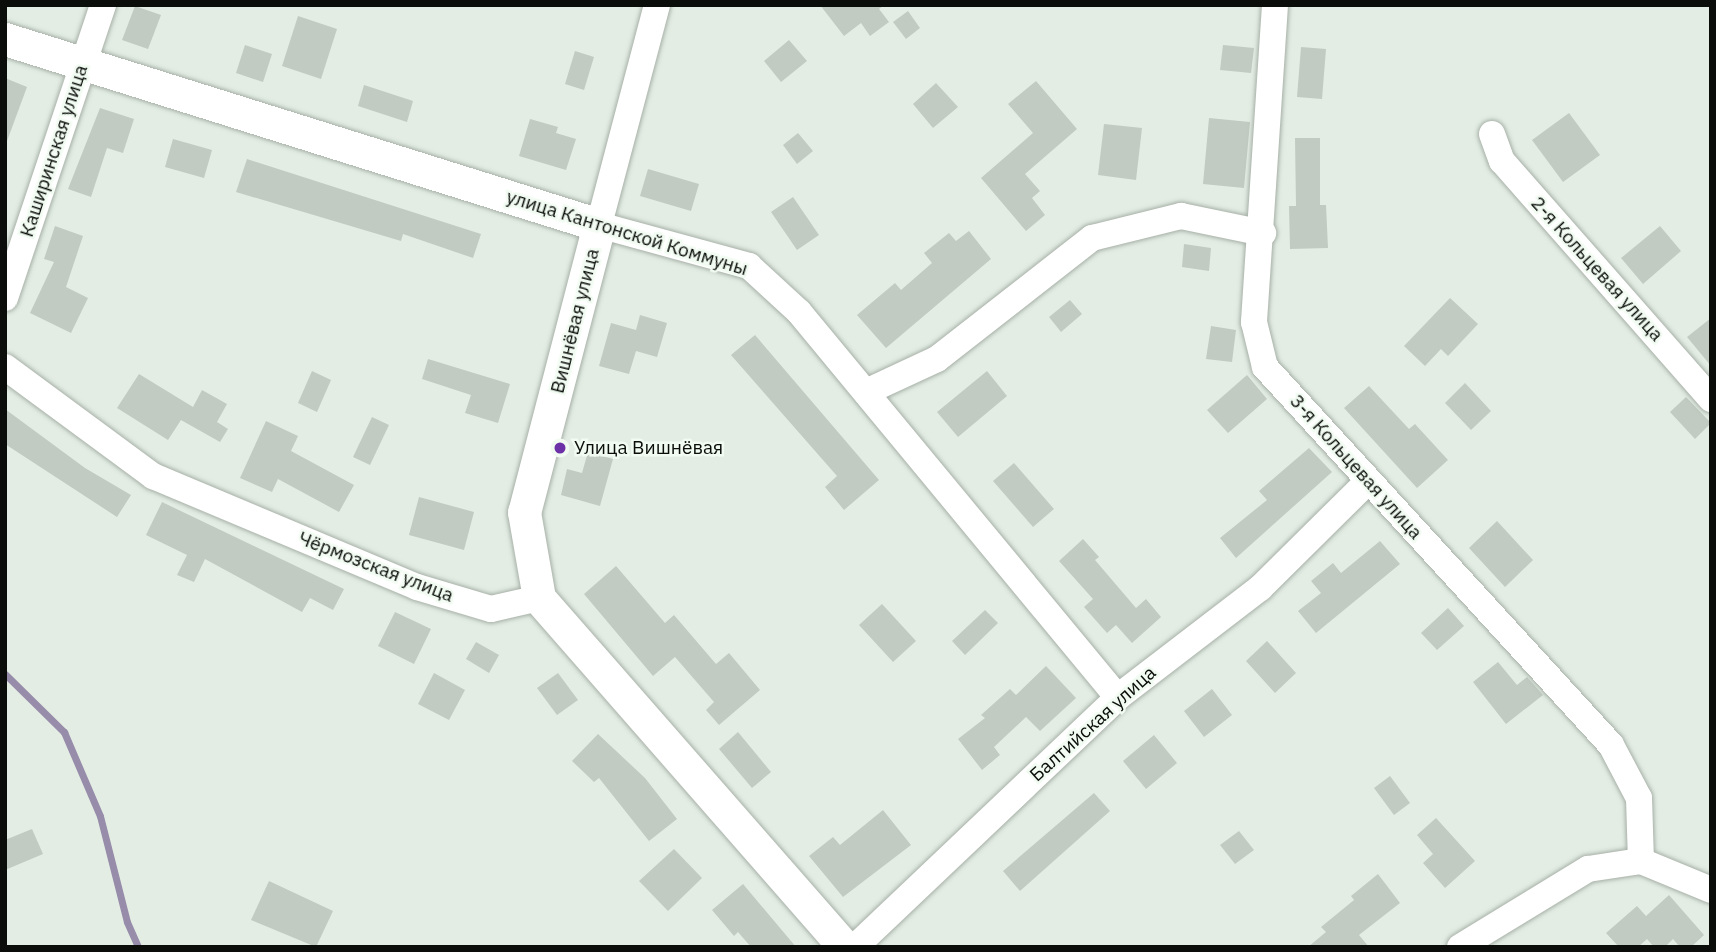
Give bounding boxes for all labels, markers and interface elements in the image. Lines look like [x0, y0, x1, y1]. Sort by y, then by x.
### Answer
street label: Каширинская улица [15, 62, 93, 240]
street label: улица Кантонской Коммуны [504, 185, 750, 281]
street label: 2-я Кольцевая улица [1526, 192, 1668, 346]
street label: Вишнёвая улица [546, 246, 604, 396]
street label: 3-я Кольцевая улица [1285, 390, 1427, 544]
place label: Улица Вишнёвая [574, 437, 723, 459]
marker: Улица Вишнёвая [552, 440, 568, 456]
street label: Чёрмозская улица [295, 527, 457, 607]
street label: Балтийская улица [1025, 661, 1161, 787]

